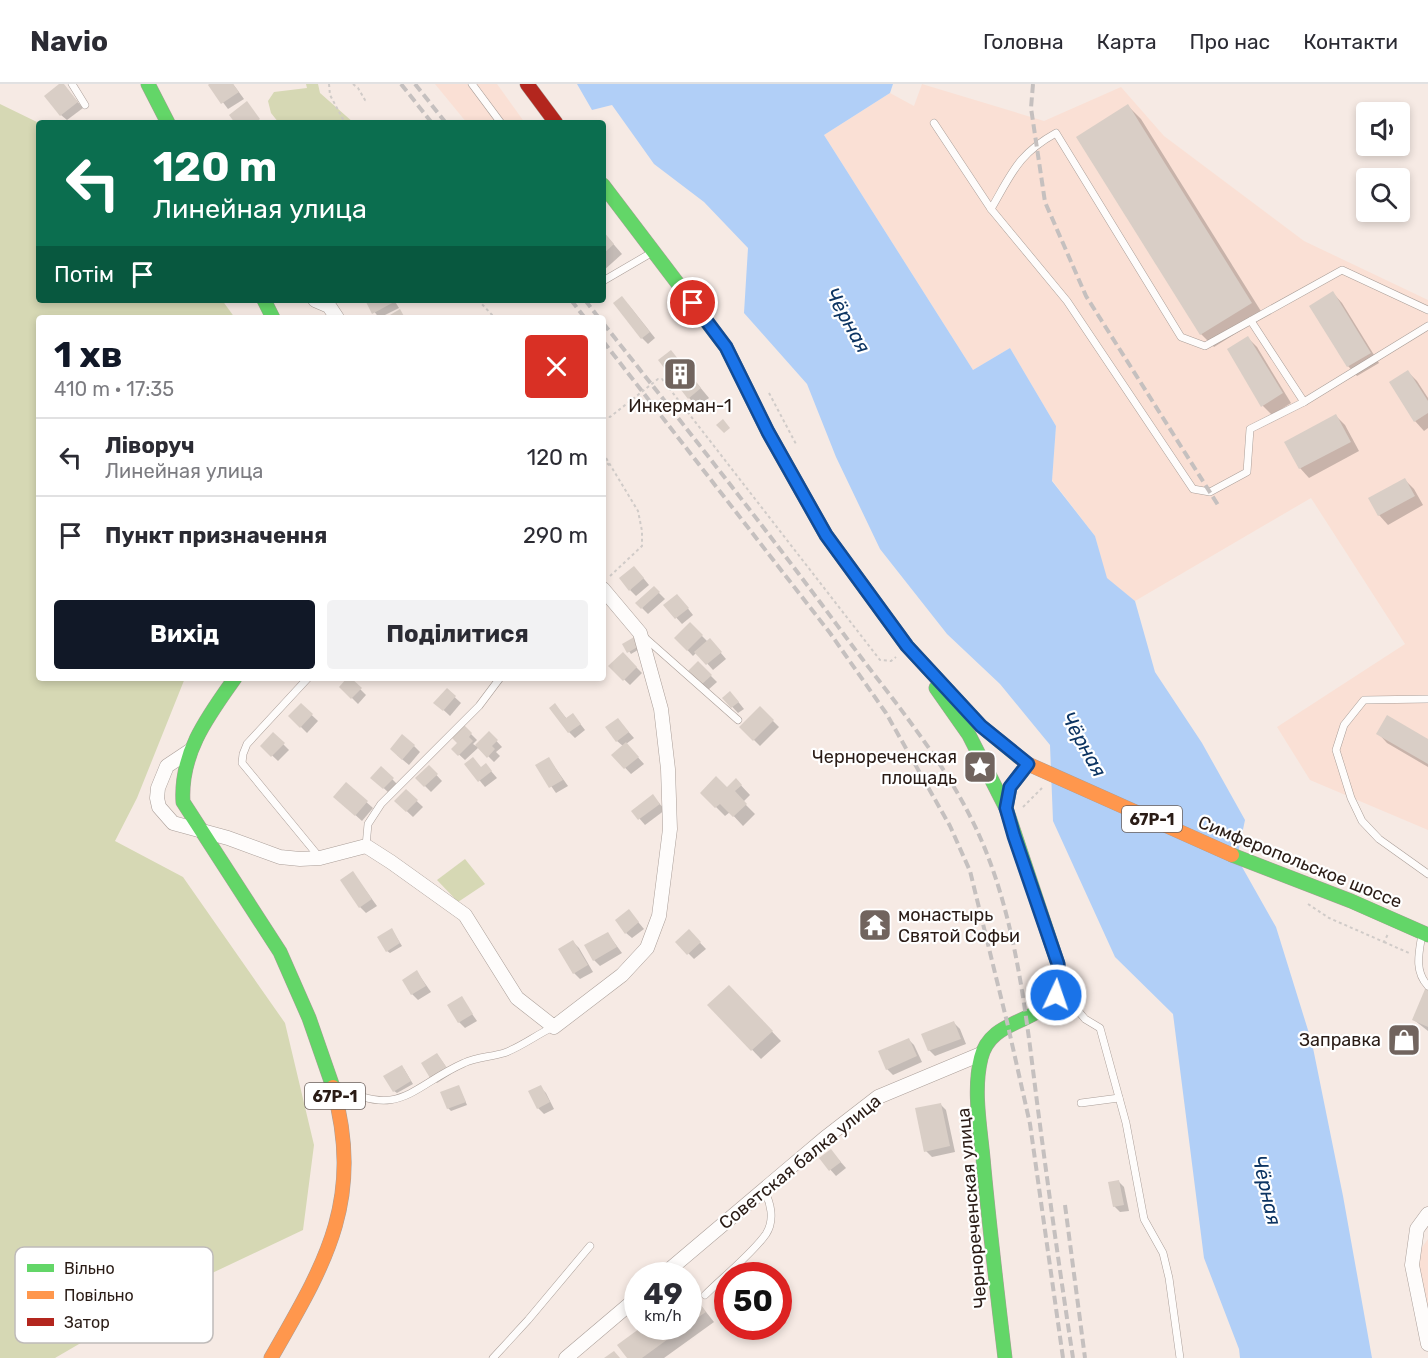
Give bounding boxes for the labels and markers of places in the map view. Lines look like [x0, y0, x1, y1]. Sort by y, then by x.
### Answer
pin [667, 277, 718, 328]
building icon: Инкерман-1 [662, 356, 698, 392]
place label: Инкерман-1 [628, 395, 732, 417]
place label: Чернореченская площадь [812, 746, 957, 789]
place icon: Чернореченская площадь [962, 749, 998, 785]
place label: монастырь Святой Софьи [898, 904, 1020, 947]
temple icon: монастырь Святой Софьи [857, 907, 893, 943]
shop icon: Заправка [1386, 1022, 1422, 1058]
place label: Заправка [1299, 1029, 1381, 1051]

